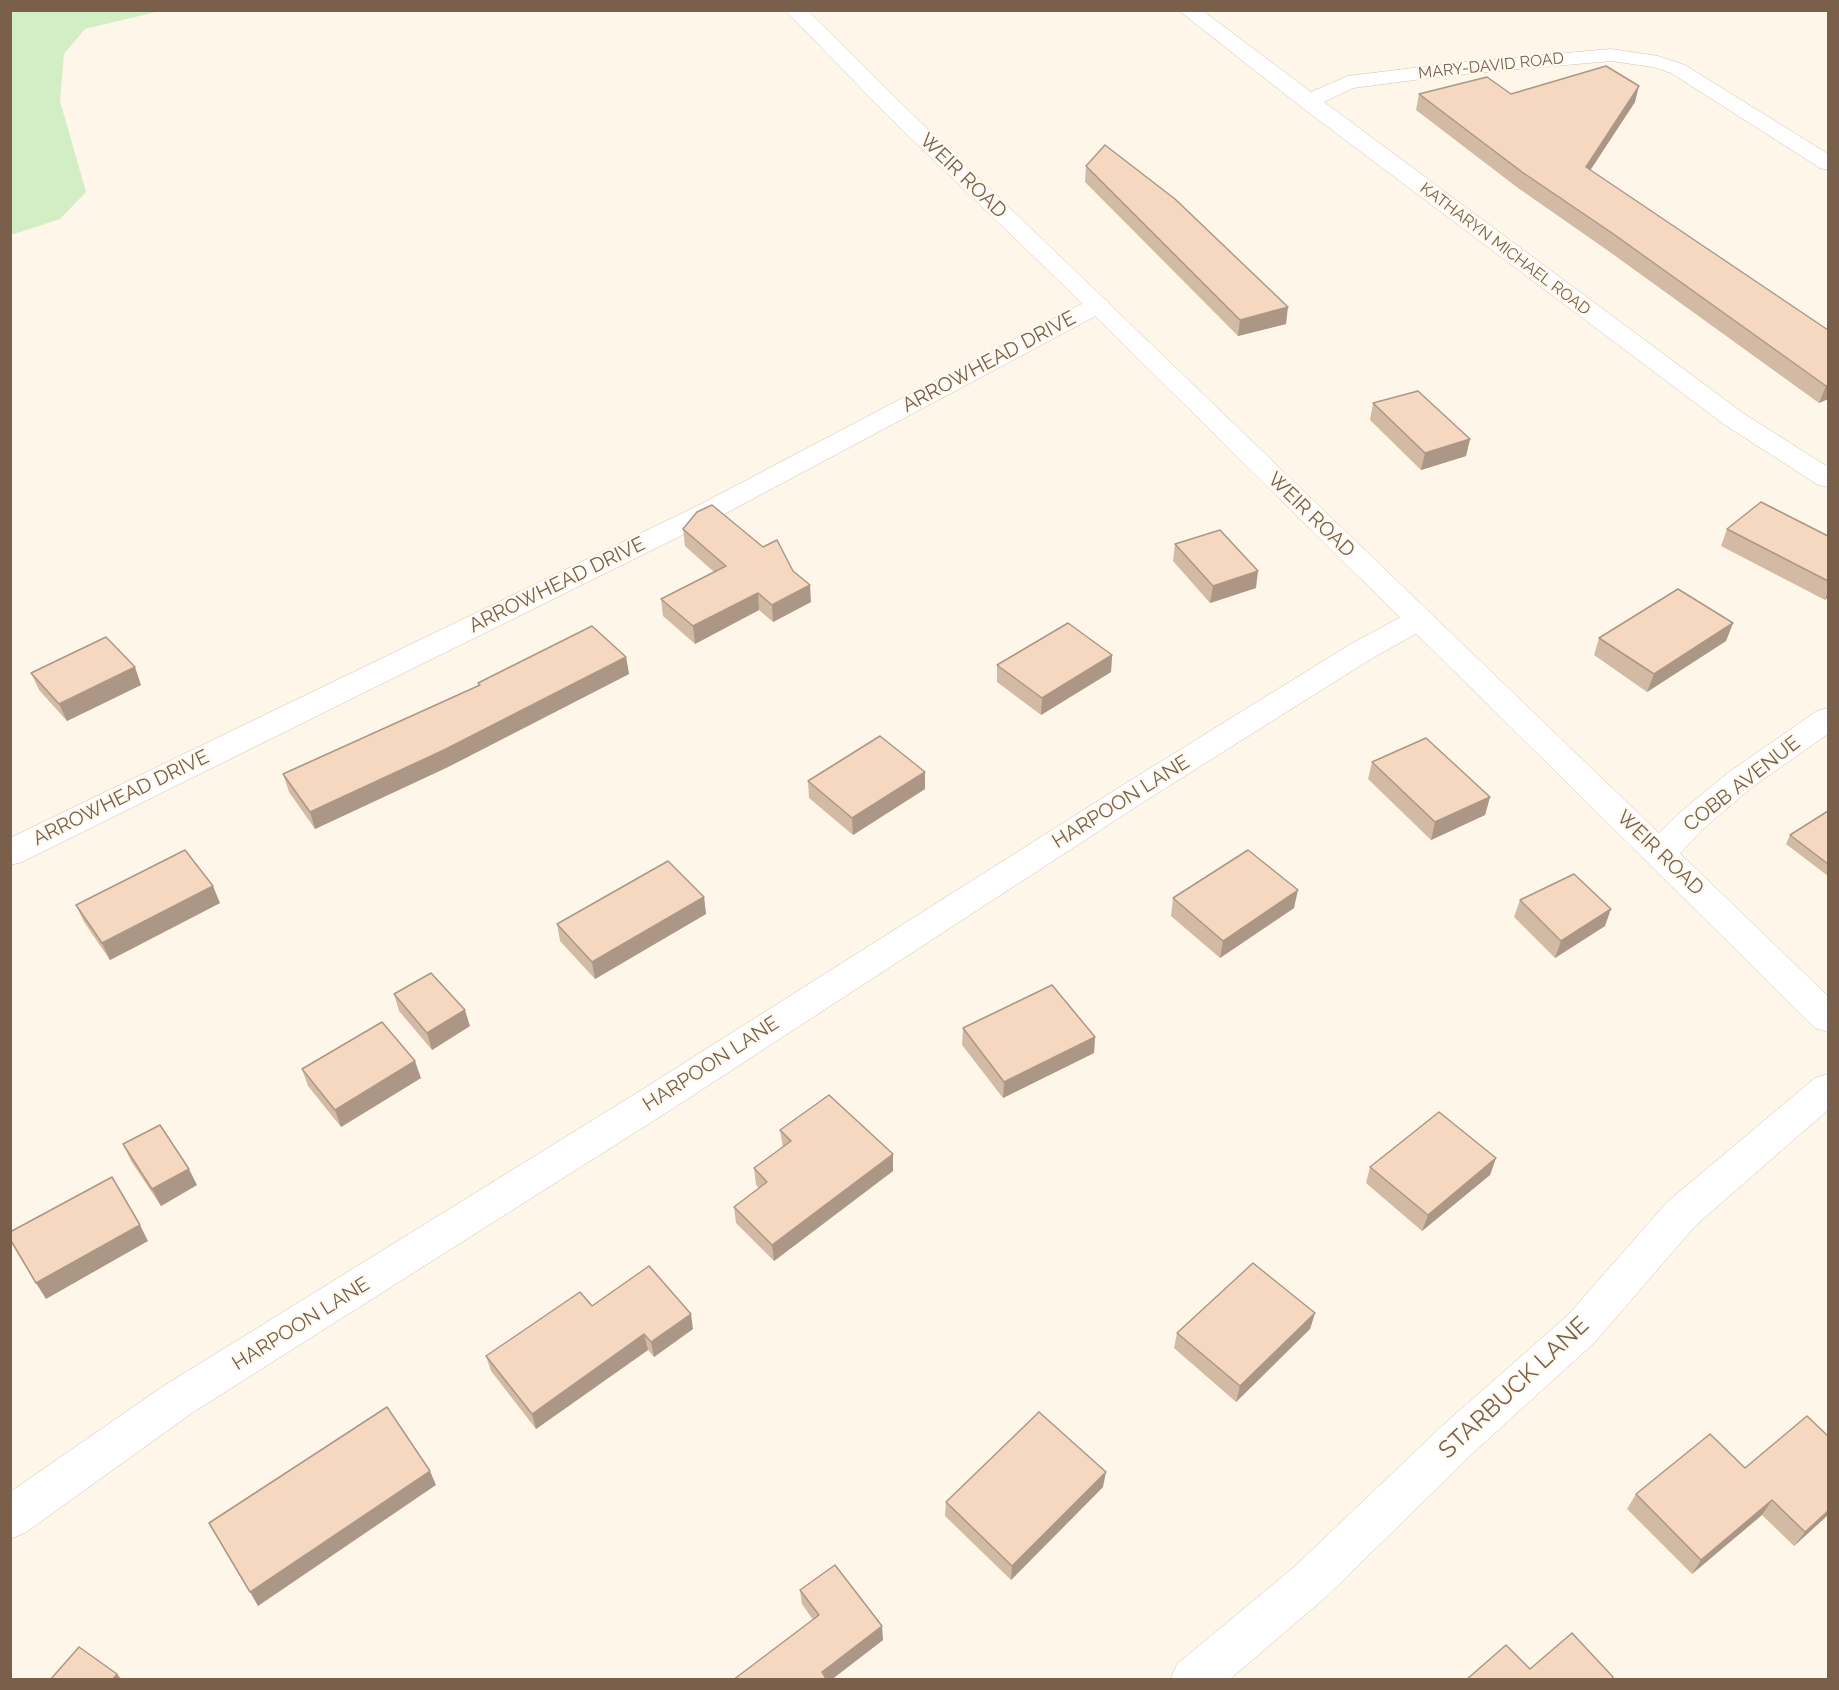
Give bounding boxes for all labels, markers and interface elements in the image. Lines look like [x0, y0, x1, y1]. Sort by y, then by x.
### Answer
street label: MARY-DAVID ROAD [1417, 49, 1565, 83]
street label: WEIR ROAD [915, 129, 1011, 223]
street label: KATHARYN MICHAEL ROAD [1416, 179, 1594, 319]
street label: ARROWHEAD DRIVE [898, 306, 1080, 418]
street label: WEIR ROAD [1263, 468, 1359, 562]
street label: ARROWHEAD DRIVE [465, 532, 649, 638]
street label: COBB AVENUE [1679, 731, 1805, 837]
street label: ARROWHEAD DRIVE [29, 745, 213, 851]
street label: HARPOON LANE [1048, 750, 1194, 854]
street label: WEIR ROAD [1612, 806, 1708, 900]
street label: HARPOON LANE [639, 1011, 783, 1117]
street label: HARPOON LANE [228, 1272, 374, 1376]
street label: STARBUCK LANE [1433, 1311, 1595, 1465]

